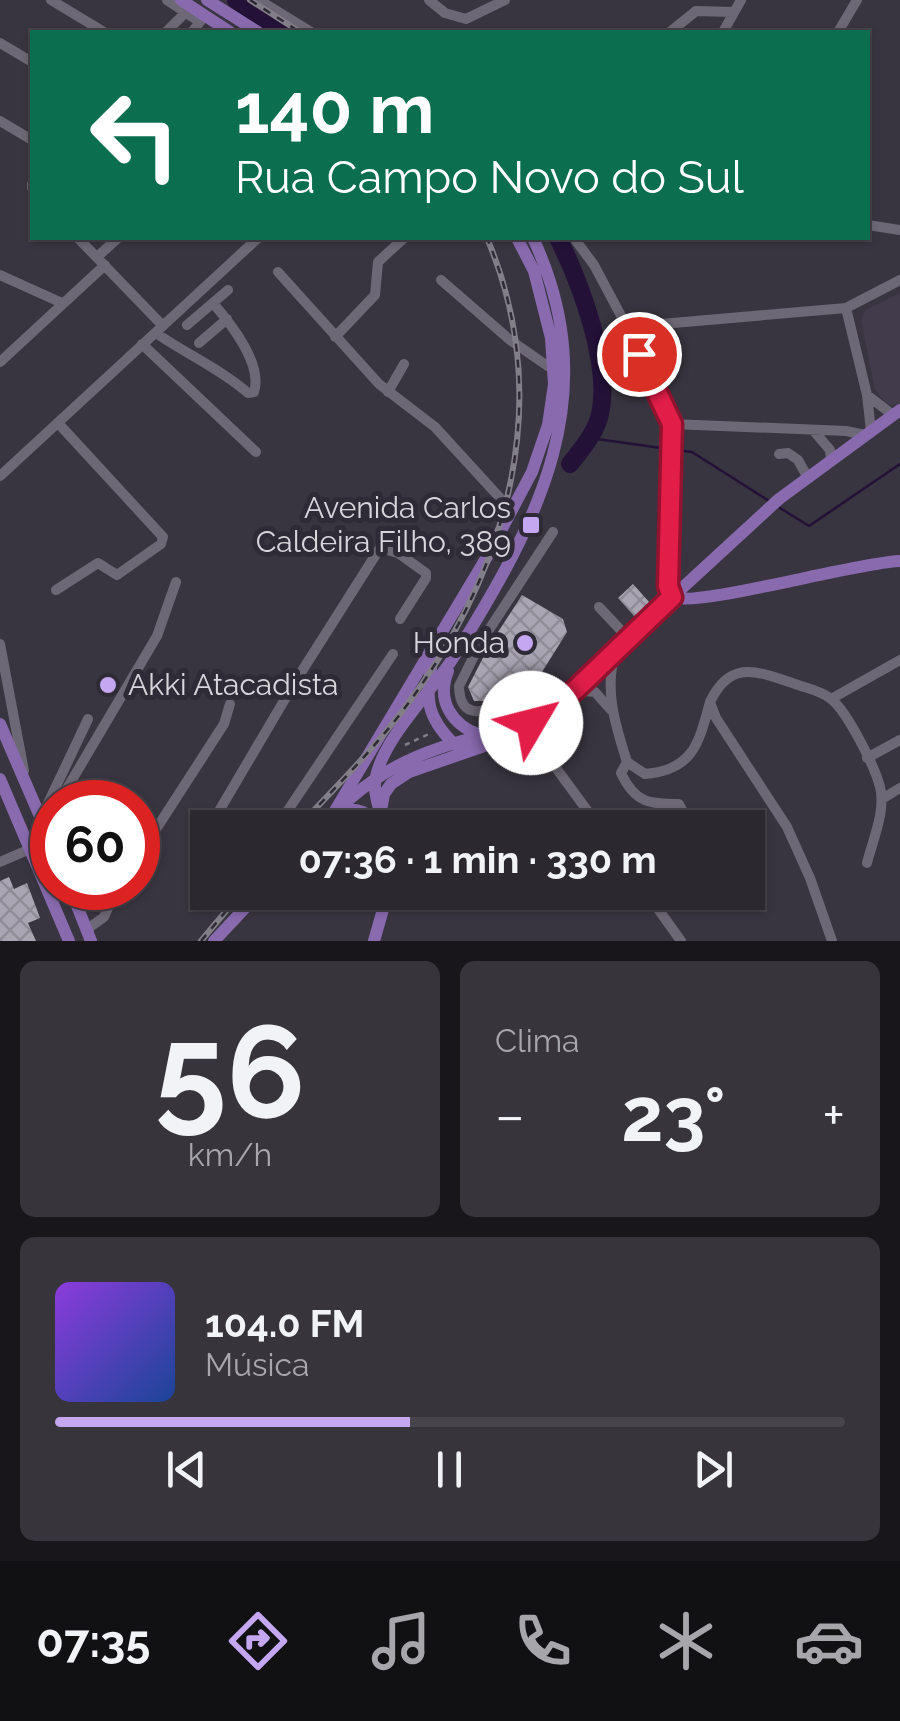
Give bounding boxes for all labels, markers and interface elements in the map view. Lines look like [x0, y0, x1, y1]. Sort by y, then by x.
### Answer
text: 140 m [235, 67, 435, 149]
icon: left [70, 70, 200, 200]
text: Rua Campo Novo do Sul [235, 151, 744, 204]
pin [597, 312, 682, 397]
icon: arrive [612, 327, 667, 382]
place label: Avenida Carlos Caldeira Filho, 389 [256, 490, 511, 559]
marker: Avenida Carlos Caldeira Filho, 389 [520, 514, 542, 536]
place label: Honda [413, 625, 505, 660]
marker: Honda [514, 632, 536, 654]
place label: Akki Atacadista [128, 667, 338, 702]
position arrow [479, 671, 583, 775]
marker: Akki Atacadista [97, 674, 119, 696]
speed limit sign: 60 [30, 780, 160, 910]
text: 07:36 · 1 min · 330 m [298, 837, 657, 882]
text: 56 [155, 995, 305, 1147]
text: Clima [495, 1022, 579, 1059]
text: 23° [621, 1070, 726, 1159]
text: − [495, 1083, 525, 1148]
text: + [822, 1083, 845, 1148]
text: km/h [188, 1136, 272, 1173]
text: 104.0 FM [205, 1301, 365, 1346]
text: Música [205, 1346, 310, 1383]
icon: previous [159, 1442, 214, 1497]
icon: pause [422, 1442, 477, 1497]
icon: next [686, 1442, 741, 1497]
icon: directions [223, 1606, 293, 1676]
icon: music [366, 1606, 436, 1676]
icon: phone [508, 1606, 578, 1676]
icon: climate [651, 1606, 721, 1676]
icon: car [794, 1606, 864, 1676]
text: 07:35 [36, 1615, 150, 1668]

